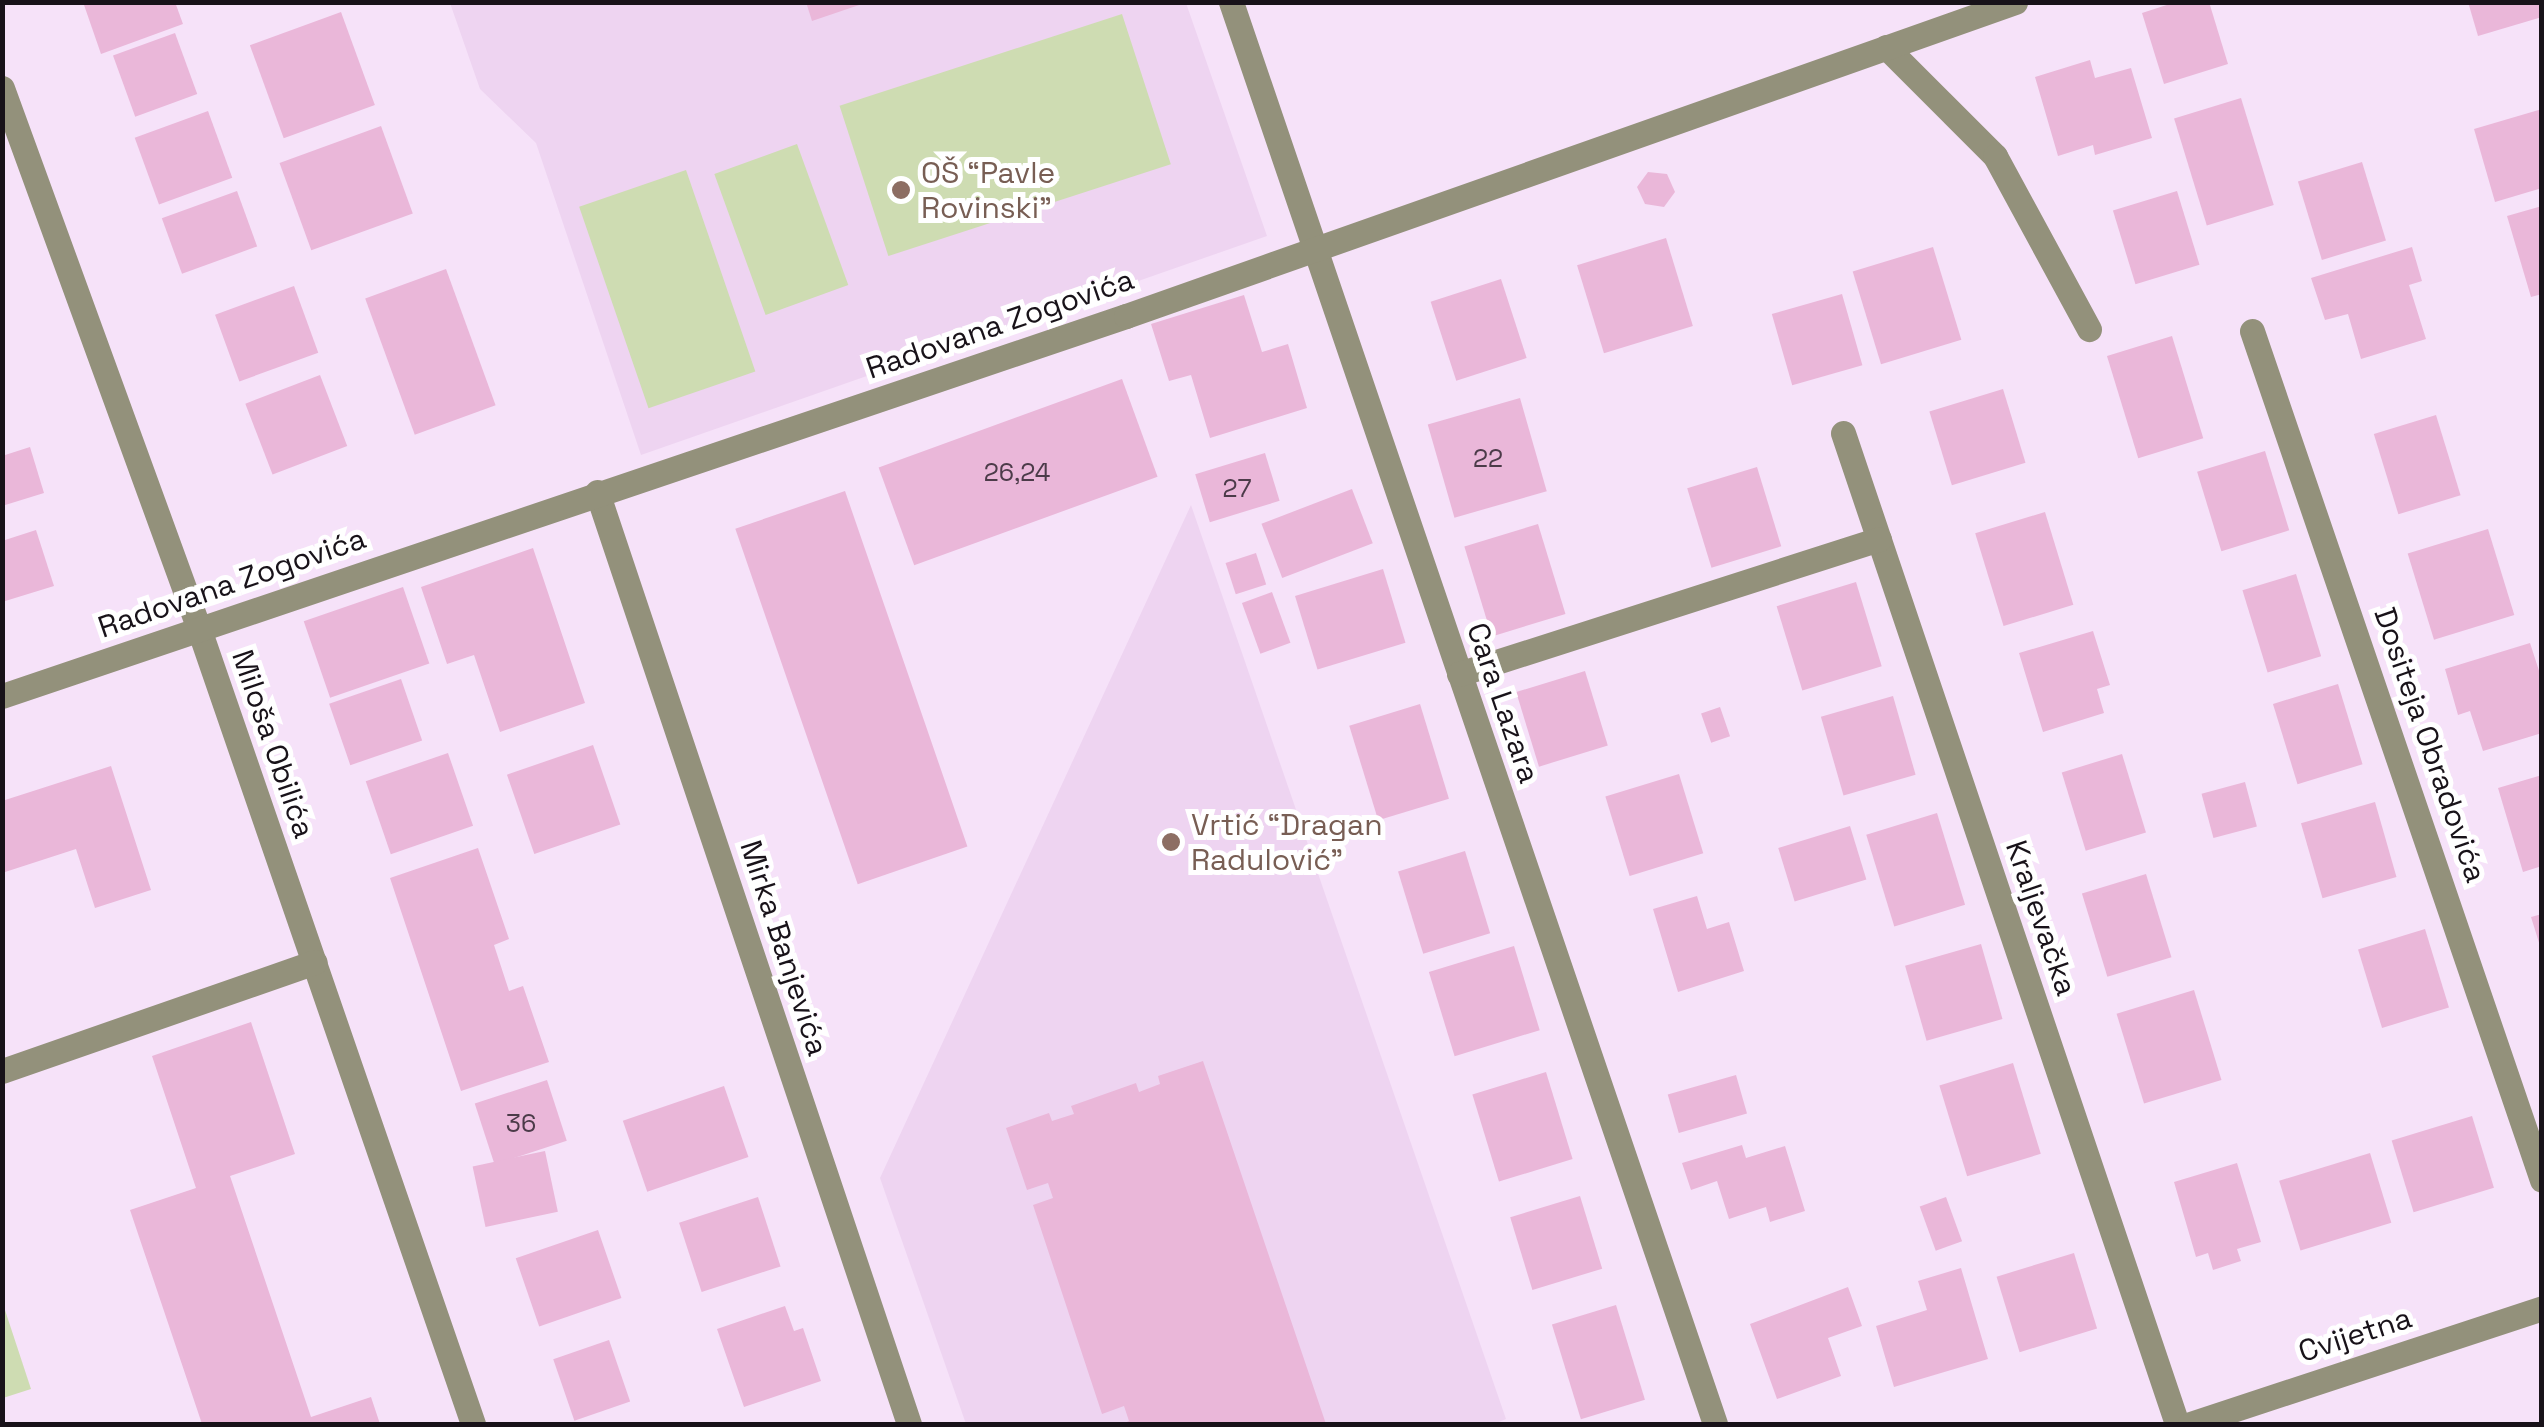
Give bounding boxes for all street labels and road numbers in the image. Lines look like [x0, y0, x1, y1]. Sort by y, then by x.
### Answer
street label: Radovana Zogovića [861, 261, 1139, 387]
street label: Radovana Zogovića [93, 520, 371, 646]
street label: Dositeja Obradovića [2366, 603, 2494, 887]
street label: Cara Lazara [1459, 618, 1547, 788]
street label: Miloša Obilića [224, 645, 322, 843]
street label: Mirka Banjevića [732, 836, 836, 1060]
street label: Kraljevačka [1998, 836, 2084, 1000]
street label: Cvijetna [2294, 1300, 2416, 1370]

